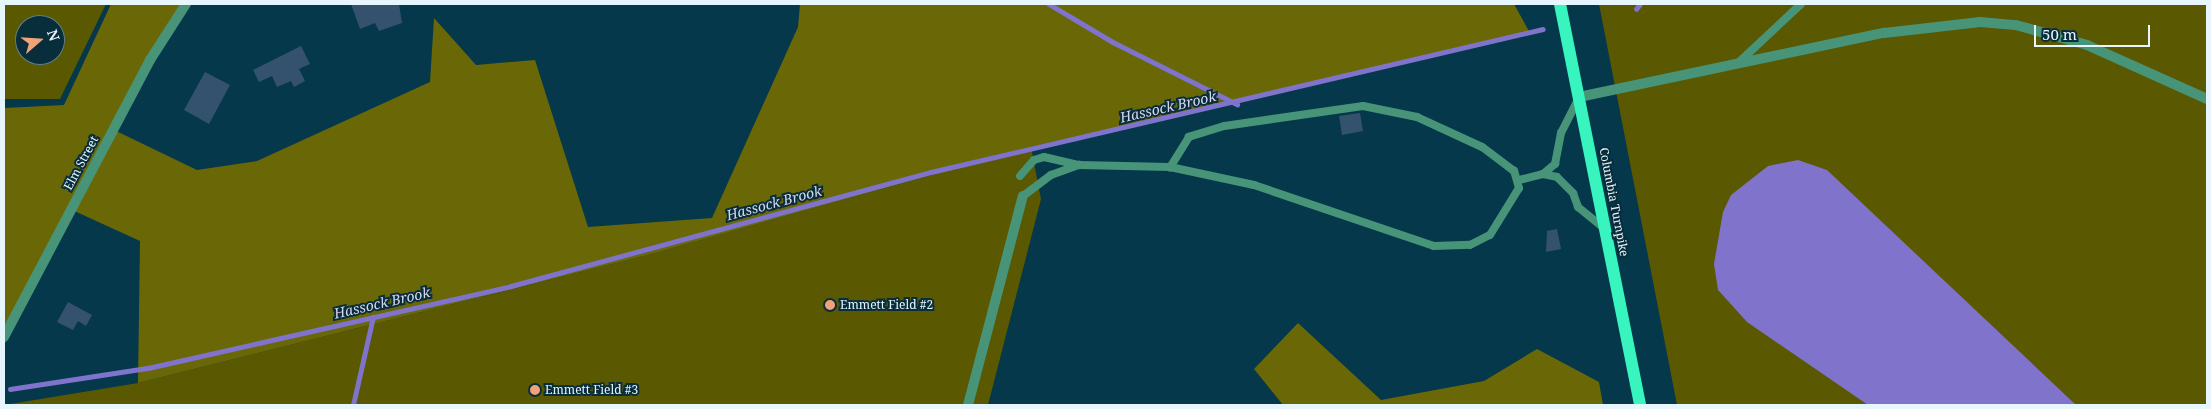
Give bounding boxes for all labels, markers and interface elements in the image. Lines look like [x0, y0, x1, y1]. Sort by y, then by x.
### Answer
north arrow [15, 15, 65, 65]
scale bar [2036, 15, 2152, 47]
text: 50 m [2042, 24, 2077, 44]
text: N [43, 27, 64, 44]
water label: Hassock Brook [1118, 88, 1218, 126]
street label: Elm Street [61, 134, 101, 192]
street label: Columbia Turnpike [1596, 146, 1632, 258]
water label: Hassock Brook [724, 182, 824, 224]
water label: Hassock Brook [332, 284, 432, 322]
place label: Emmett Field #2 [840, 298, 933, 312]
marker: Emmett Field #2 [824, 299, 836, 311]
place label: Emmett Field #3 [545, 383, 638, 397]
marker: Emmett Field #3 [529, 384, 541, 396]

